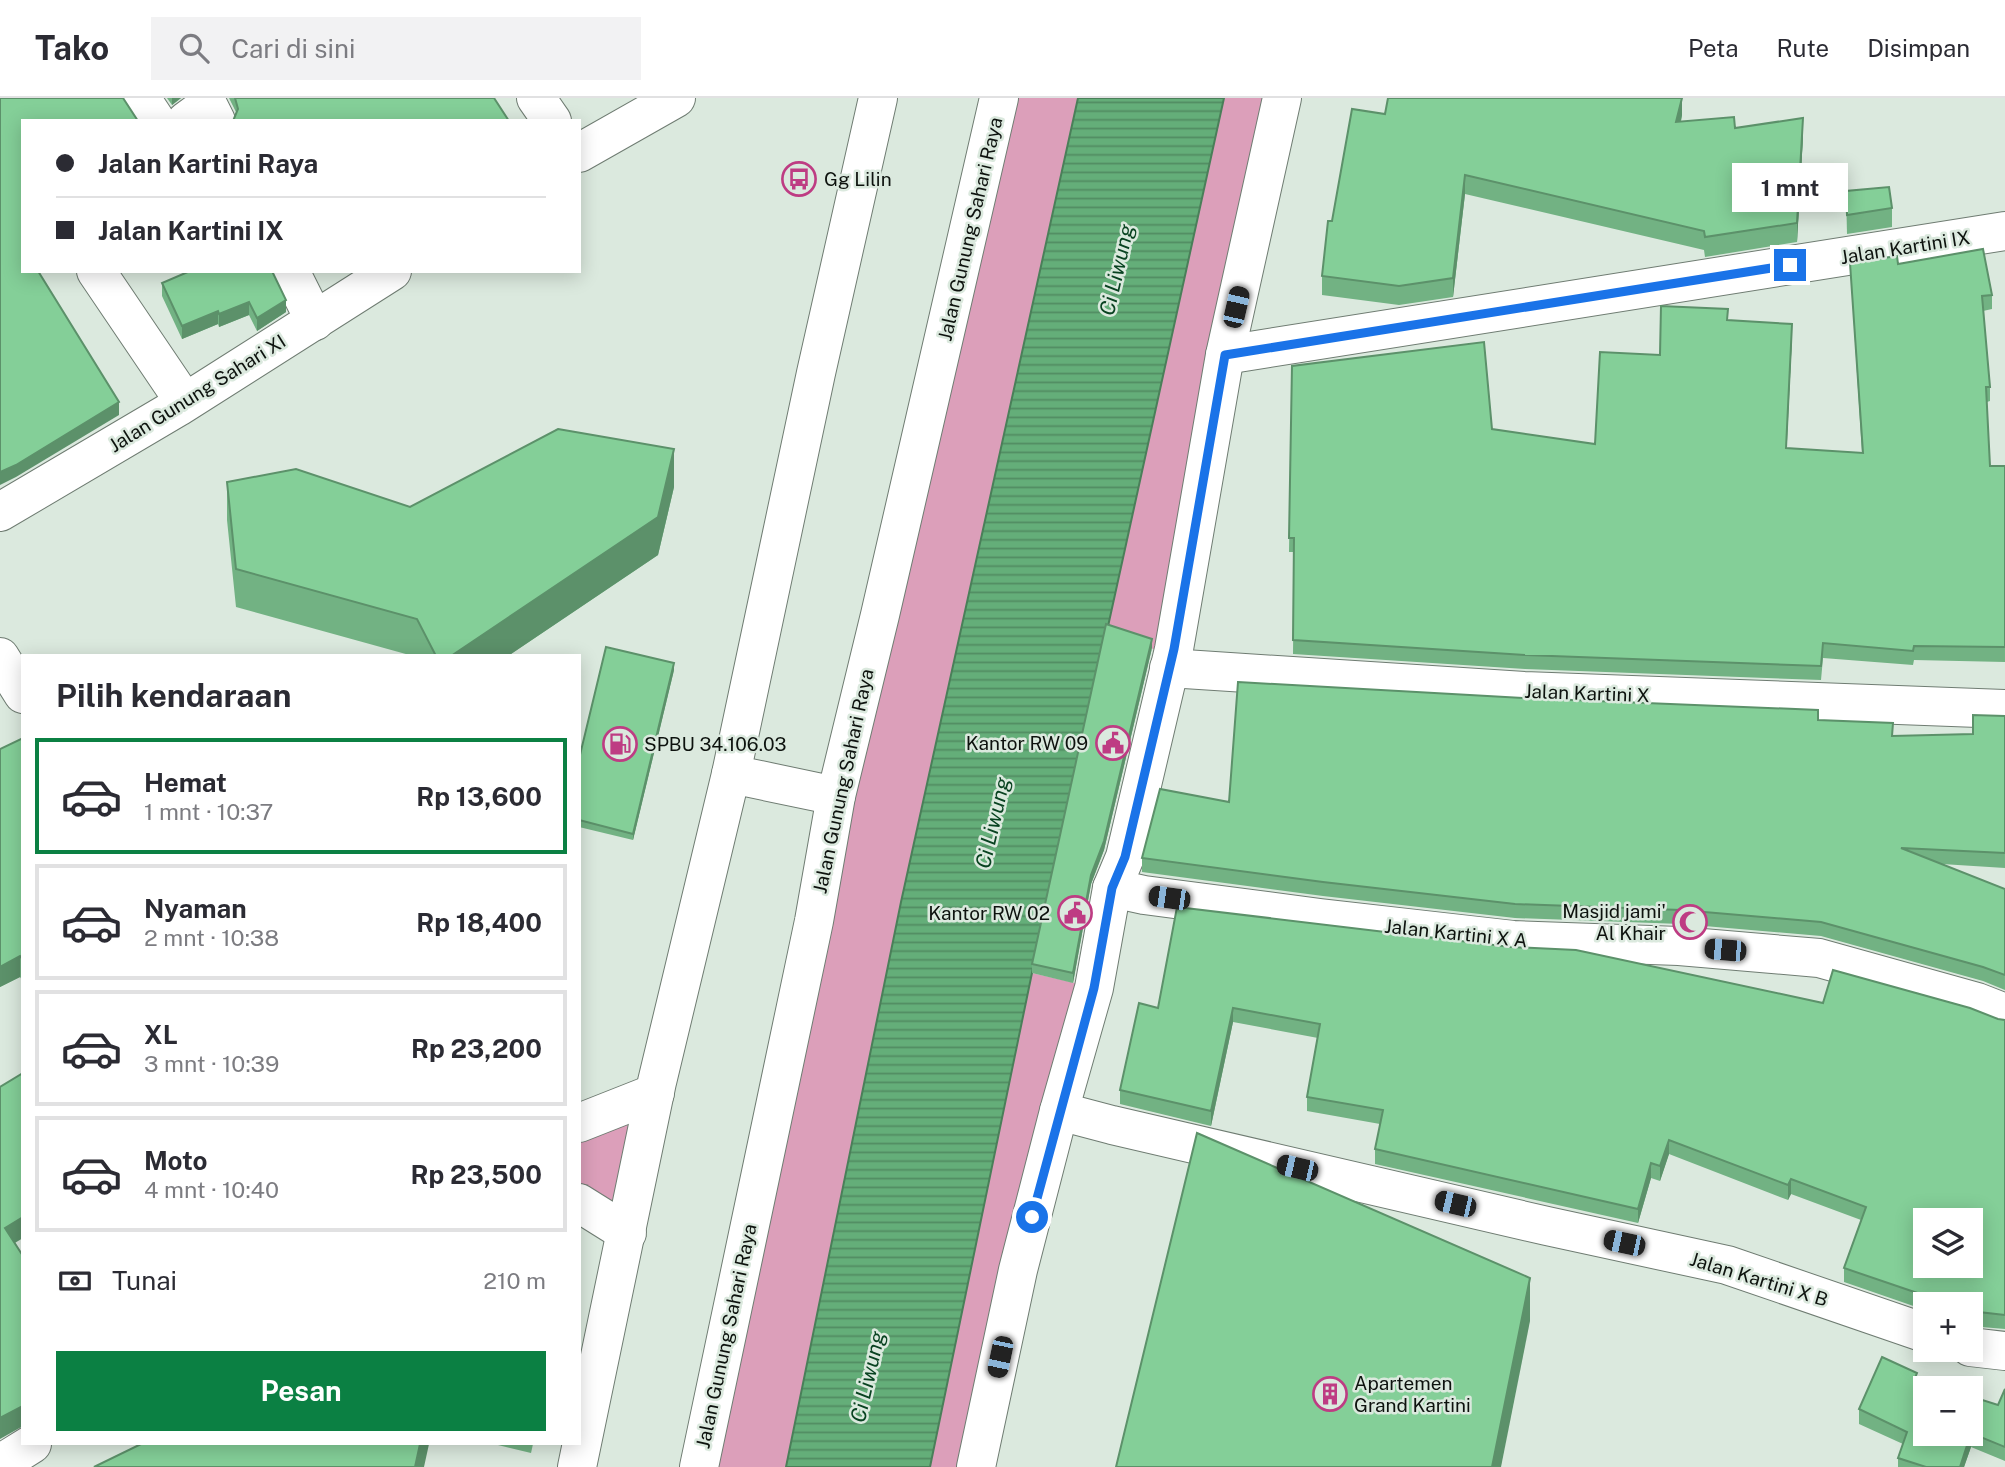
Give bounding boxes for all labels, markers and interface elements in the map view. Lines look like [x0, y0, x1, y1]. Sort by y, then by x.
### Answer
search box [151, 17, 641, 80]
text: Tako [35, 29, 109, 67]
icon: search [175, 29, 213, 67]
text: Cari di sini [231, 33, 356, 64]
text: Peta [1688, 34, 1739, 62]
text: Rute [1777, 34, 1829, 62]
text: Disimpan [1867, 34, 1970, 62]
street label: Jalan Gunung Sahari Raya [934, 115, 1006, 343]
text: Jalan Kartini Raya [98, 148, 318, 179]
bus stop icon: Gg Lilin [780, 160, 818, 198]
callout: 1 mnt [1732, 164, 1848, 212]
place label: Gg Lilin [824, 168, 892, 190]
text: 1 mnt [1761, 174, 1819, 201]
text: Jalan Kartini IX [98, 215, 284, 246]
water label: Ci Liwung [1094, 221, 1139, 318]
street label: Jalan Kartini IX [1839, 226, 1971, 268]
route end [1774, 249, 1806, 281]
car [1222, 284, 1251, 330]
street label: Jalan Gunung Sahari XI [105, 330, 289, 456]
street label: Jalan Gunung Sahari Raya [808, 667, 878, 895]
text: Pilih kendaraan [56, 677, 291, 714]
street label: Jalan Kartini X [1524, 680, 1650, 706]
public building icon: Kantor RW 09 [1094, 724, 1132, 762]
fuel station icon: SPBU 34.106.03 [601, 725, 639, 763]
place label: Kantor RW 09 [966, 732, 1088, 754]
place label: SPBU 34.106.03 [644, 733, 786, 755]
icon: car [60, 765, 123, 828]
text: Hemat [144, 767, 227, 798]
water label: Ci Liwung [970, 774, 1015, 871]
text: Rp 13,600 [416, 781, 542, 812]
text: 1 mnt · 10:37 [144, 798, 273, 825]
car [1147, 885, 1192, 911]
icon: car [60, 891, 123, 954]
text: Nyaman [144, 893, 247, 924]
public building icon: Kantor RW 02 [1056, 894, 1094, 932]
place label: Masjid jami' Al Khair [1562, 900, 1666, 944]
place label: Kantor RW 02 [928, 902, 1050, 924]
mosque icon: Masjid jami' Al Khair [1671, 903, 1709, 941]
text: Rp 18,400 [416, 907, 542, 938]
street label: Jalan Kartini X A [1383, 915, 1529, 951]
text: 2 mnt · 10:38 [144, 924, 279, 951]
car [1704, 938, 1747, 962]
icon: car [60, 1017, 123, 1080]
text: XL [144, 1019, 178, 1050]
text: Rp 23,200 [411, 1033, 542, 1064]
text: 3 mnt · 10:39 [144, 1050, 279, 1077]
icon: car [60, 1143, 123, 1206]
text: Moto [144, 1145, 207, 1176]
car [1275, 1153, 1320, 1183]
text: Rp 23,500 [410, 1159, 542, 1190]
text: 4 mnt · 10:40 [144, 1176, 279, 1203]
car [1433, 1189, 1478, 1219]
route start [1016, 1201, 1048, 1233]
map controls [1913, 1208, 1983, 1446]
button: layers [1913, 1208, 1983, 1278]
street label: Jalan Gunung Sahari Raya [691, 1222, 761, 1450]
car [1602, 1228, 1647, 1258]
street label: Jalan Kartini X B [1687, 1248, 1831, 1310]
icon: cash [56, 1262, 94, 1300]
text: Tunai [112, 1265, 177, 1296]
text: 210 m [483, 1267, 546, 1294]
button: + [1913, 1292, 1983, 1362]
water label: Ci Liwung [845, 1328, 890, 1425]
car [986, 1334, 1015, 1380]
button: Pesan [56, 1351, 546, 1431]
place label: Apartemen Grand Kartini [1354, 1372, 1471, 1416]
building icon: Apartemen Grand Kartini [1311, 1375, 1349, 1413]
button: − [1913, 1376, 1983, 1446]

